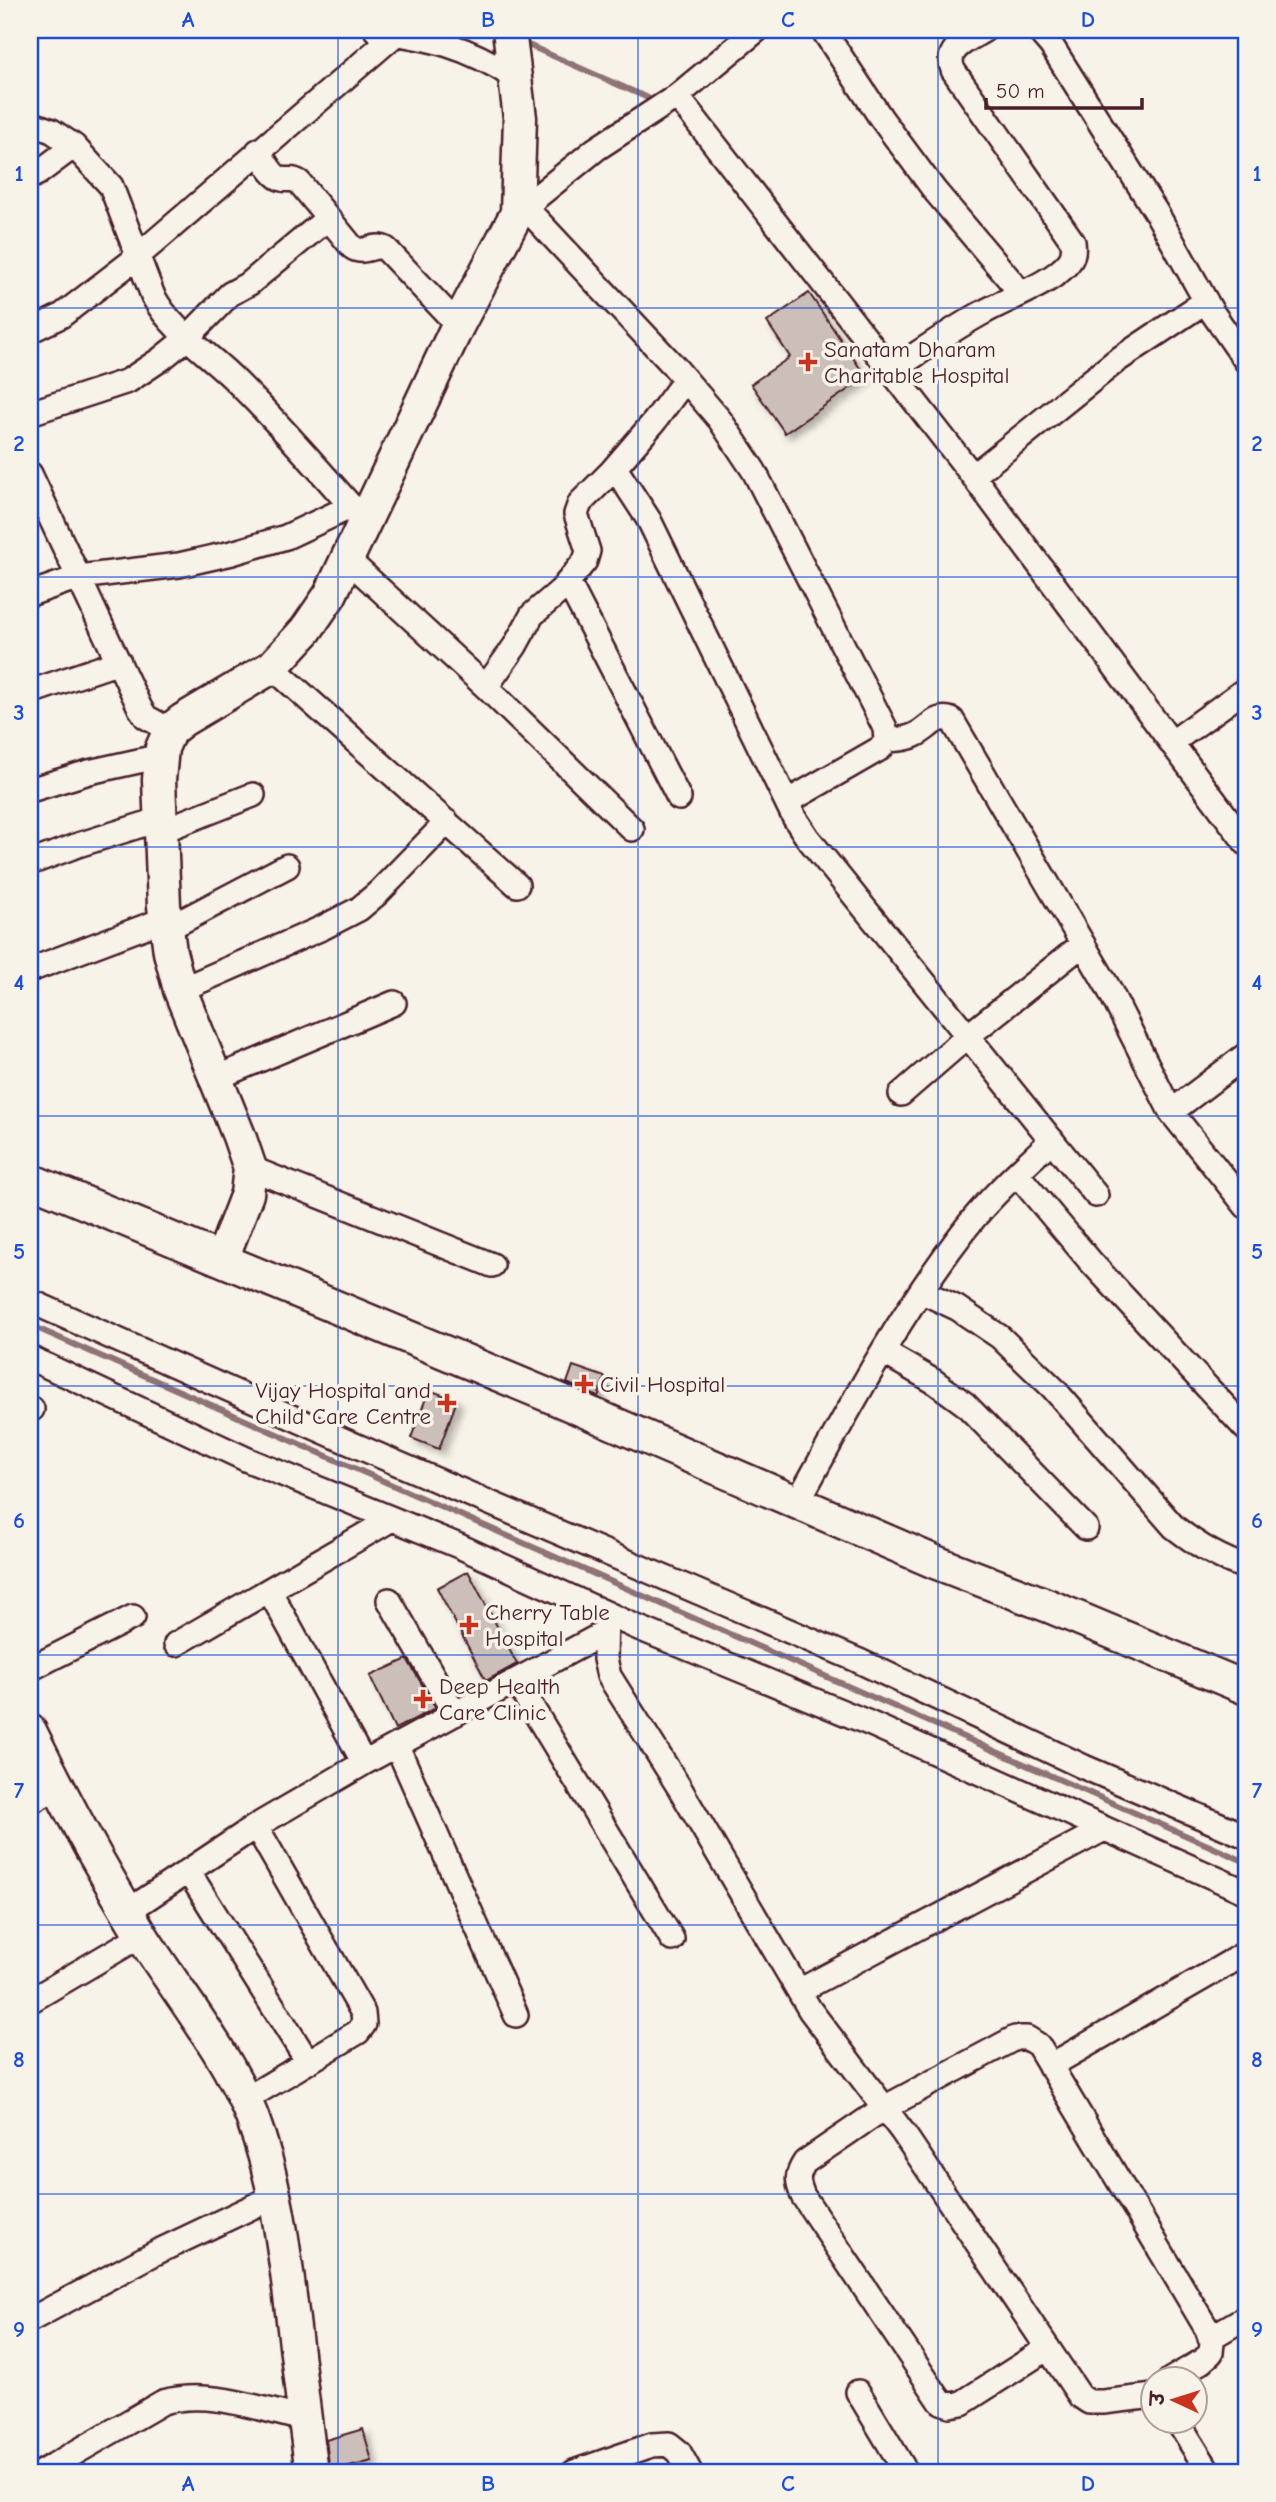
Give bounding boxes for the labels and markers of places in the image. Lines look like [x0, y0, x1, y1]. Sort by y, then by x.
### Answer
place label: Sanatam Dharam Charitable Hospital [824, 336, 1009, 389]
marker: Sanatam Dharam Charitable Hospital [798, 352, 818, 372]
place label: Civil Hospital [600, 1371, 725, 1398]
marker: Civil Hospital [574, 1374, 594, 1394]
place label: Vijay Hospital and Child Care Centre [255, 1377, 431, 1430]
marker: Vijay Hospital and Child Care Centre [437, 1393, 457, 1413]
place label: Cherry Table Hospital [485, 1599, 610, 1652]
marker: Cherry Table Hospital [459, 1615, 479, 1635]
place label: Deep Health Care Clinic [439, 1673, 560, 1726]
marker: Deep Health Care Clinic [413, 1689, 433, 1709]

